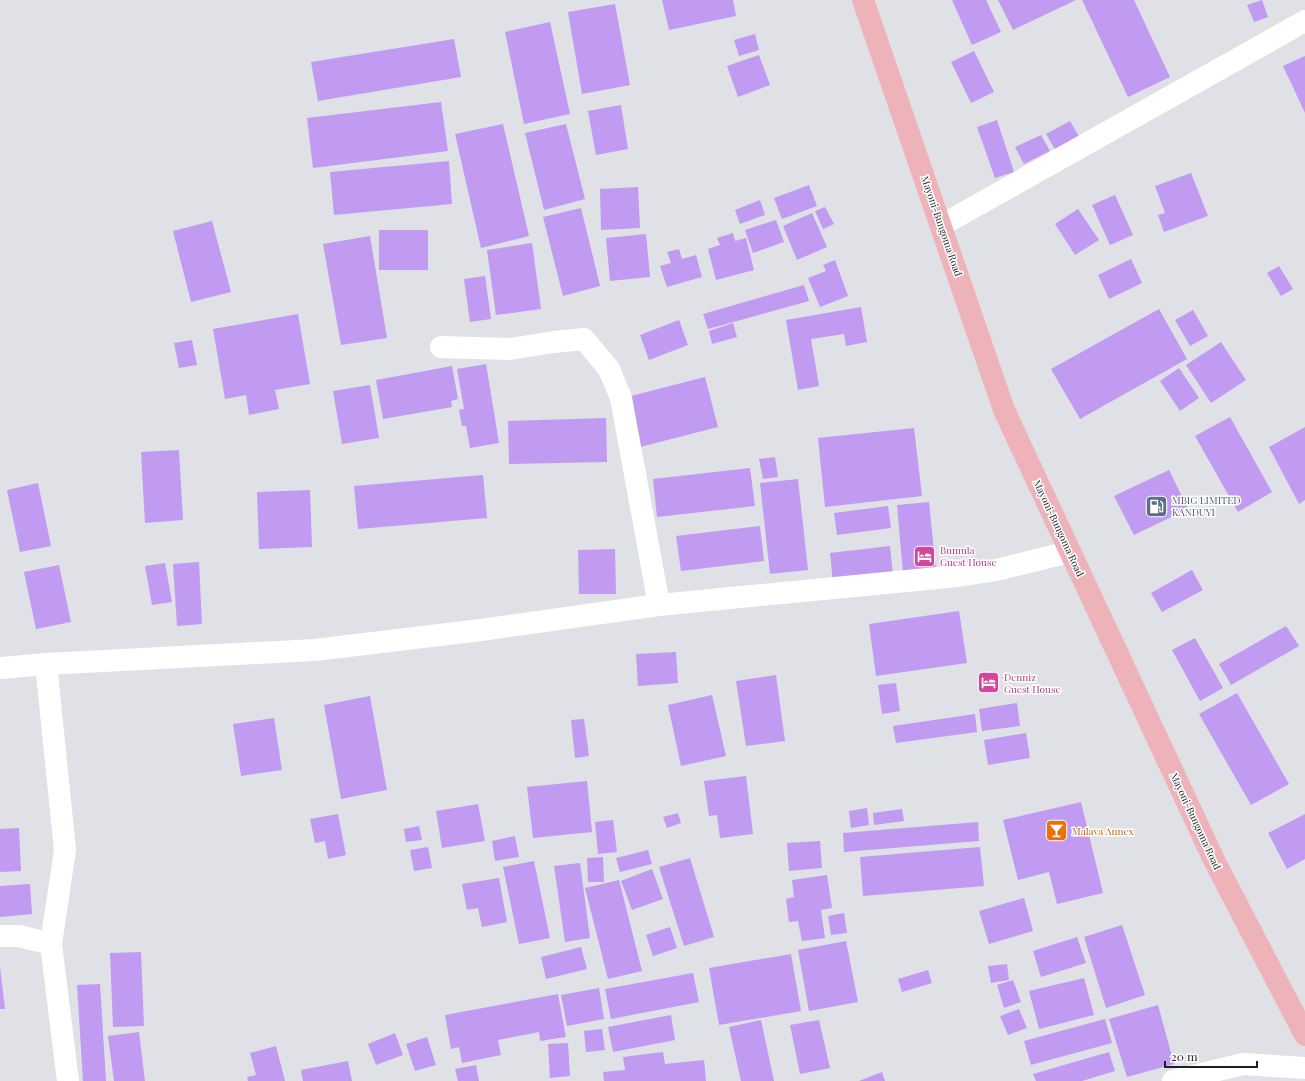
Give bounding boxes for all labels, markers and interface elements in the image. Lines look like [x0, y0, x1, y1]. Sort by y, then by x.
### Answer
street label: Mayoni-Bungoma Road [918, 174, 966, 278]
street label: Mayoni-Bungoma Road [1030, 477, 1088, 579]
fuel station icon: MBIG LIMITED KANDUYI [1144, 493, 1170, 519]
place label: MBIG LIMITED KANDUYI [1172, 493, 1241, 519]
hotel icon: Bumula Guest House [912, 543, 938, 569]
place label: Bumula Guest House [940, 543, 996, 569]
hotel icon: Denniz Guest House [975, 670, 1001, 696]
place label: Denniz Guest House [1004, 670, 1060, 696]
street label: Mayoni-Bungoma Road [1167, 770, 1225, 872]
bar icon: Malava Annex [1043, 818, 1069, 844]
place label: Malava Annex [1072, 824, 1134, 838]
scale bar [1165, 1043, 1257, 1069]
text: 20 m [1171, 1048, 1198, 1064]

